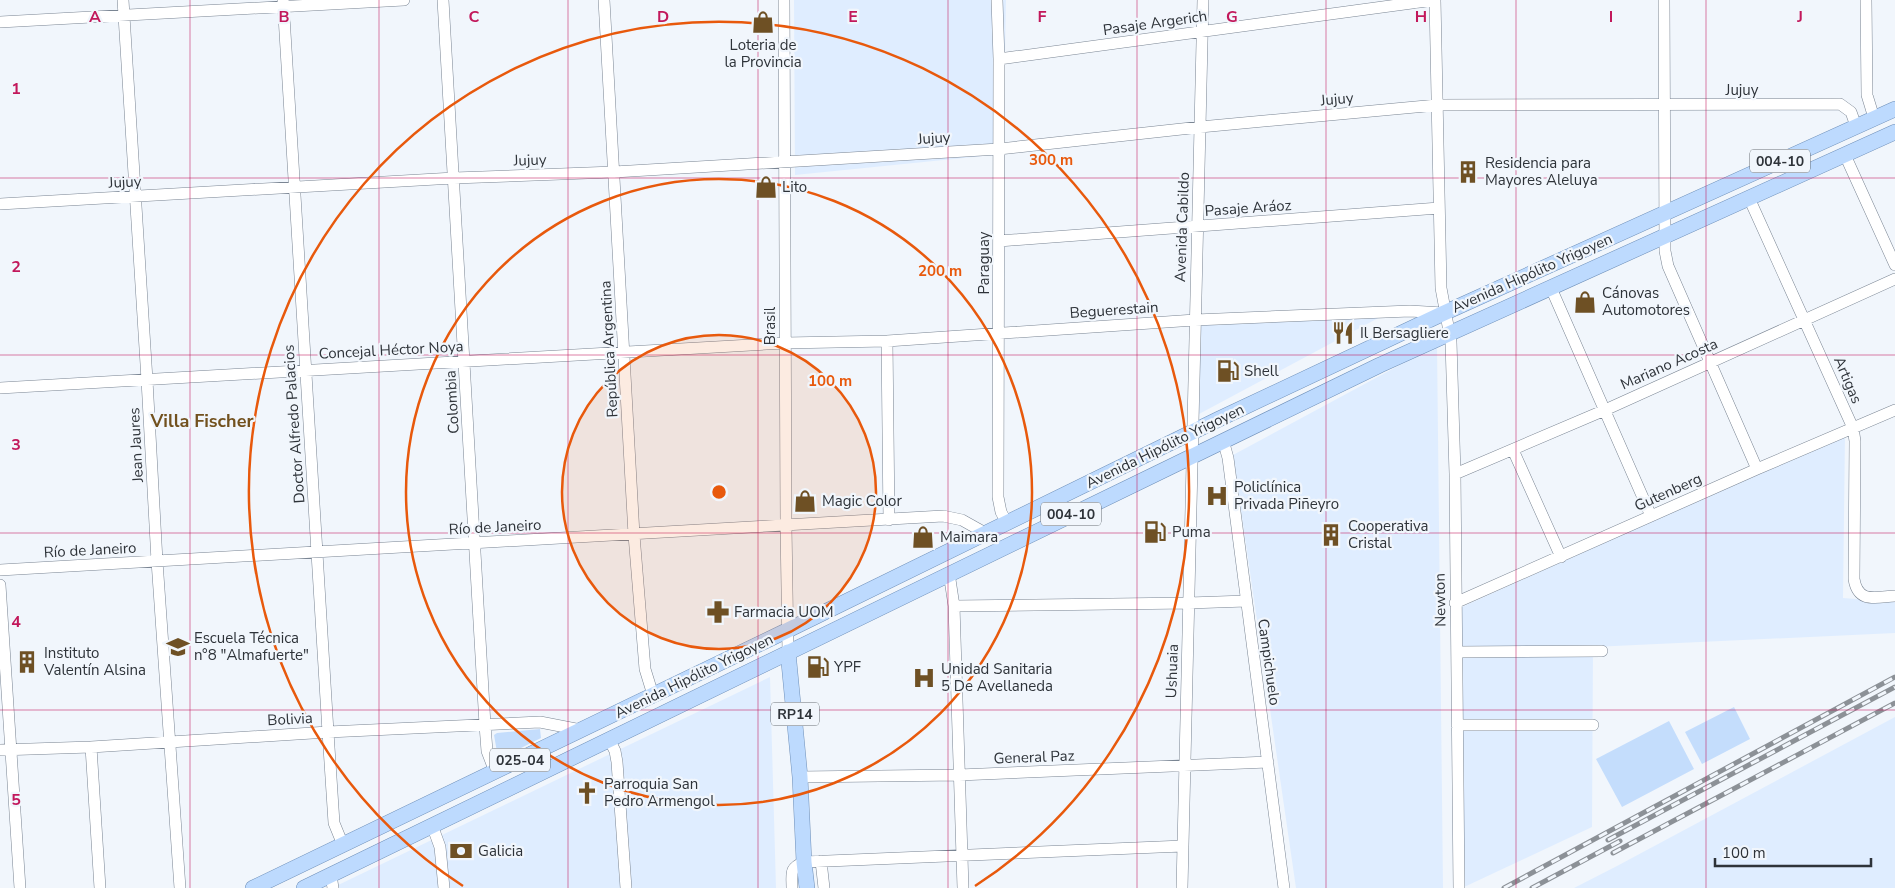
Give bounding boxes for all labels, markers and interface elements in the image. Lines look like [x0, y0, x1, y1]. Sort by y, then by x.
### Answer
text: A [89, 6, 101, 28]
text: B [278, 6, 290, 28]
text: C [469, 6, 480, 28]
text: D [657, 6, 669, 28]
text: E [848, 6, 858, 28]
text: F [1038, 6, 1047, 28]
street label: Pasaje Argerich [1102, 6, 1208, 40]
text: G [1226, 6, 1238, 28]
text: H [1415, 6, 1427, 28]
text: I [1609, 6, 1613, 28]
text: J [1796, 6, 1803, 28]
shop icon: Loteria de la Provincia [750, 9, 776, 35]
place label: Loteria de la Provincia [724, 35, 802, 72]
text: 1 [11, 78, 21, 100]
street label: Jujuy [1725, 80, 1759, 100]
street label: Jujuy [1319, 88, 1355, 110]
street label: Jujuy [916, 127, 951, 149]
street label: Jujuy [512, 149, 547, 171]
text: 300 m [1029, 150, 1073, 170]
road number: 004-10 [1750, 150, 1810, 172]
place label: Residencia para Mayores Aleluya [1485, 153, 1598, 190]
building icon: Residencia para Mayores Aleluya [1455, 159, 1481, 185]
street label: Jujuy [107, 171, 142, 193]
street label: Avenida Cabildo [1170, 172, 1194, 282]
shop icon: Lito [753, 174, 779, 200]
place label: Lito [782, 177, 807, 197]
street label: Pasaje Aráoz [1204, 195, 1292, 221]
street label: Avenida Hipólito Yrigoyen [1449, 229, 1615, 317]
street label: Paraguay [974, 231, 994, 295]
text: 2 [11, 256, 21, 278]
text: 200 m [918, 261, 962, 281]
street label: República Argentina [595, 280, 623, 418]
place label: Cánovas Automotores [1602, 283, 1690, 320]
shop icon: Cánovas Automotores [1572, 289, 1598, 315]
street label: Beguerestain [1069, 297, 1159, 323]
street label: Brasil [760, 306, 780, 345]
restaurant icon: Il Bersagliere [1330, 320, 1356, 346]
place label: Il Bersagliere [1360, 323, 1449, 343]
street label: Mariano Acosta [1617, 334, 1721, 394]
street label: Concejal Héctor Noya [318, 336, 464, 364]
street label: Doctor Alfredo Palacios [278, 344, 310, 504]
street label: Artigas [1829, 353, 1867, 407]
fuel station icon: Shell [1215, 358, 1241, 384]
place label: Shell [1244, 361, 1279, 381]
street label: Colombia [440, 370, 464, 434]
text: 100 m [808, 371, 852, 391]
street label: Avenida Hipólito Yrigoyen [1083, 399, 1247, 493]
street label: Jean Jaures [124, 407, 148, 484]
district label: Villa Fischer [150, 409, 253, 433]
text: 3 [11, 434, 21, 456]
street label: Gutenberg [1631, 468, 1705, 516]
place label: Policlínica Privada Piñeyro [1234, 477, 1339, 514]
centre of rings [710, 483, 728, 501]
hospital icon: Policlínica Privada Piñeyro [1204, 483, 1230, 509]
shop icon: Magic Color [792, 488, 818, 514]
place label: Magic Color [822, 491, 902, 511]
road number: 004-10 [1041, 502, 1101, 526]
street label: Río de Janeiro [448, 515, 542, 539]
place label: Cooperativa Cristal [1348, 516, 1428, 553]
fuel station icon: Puma [1142, 519, 1168, 545]
place label: Puma [1172, 522, 1211, 542]
building icon: Cooperativa Cristal [1318, 522, 1344, 548]
shop icon: Maimara [910, 524, 936, 550]
place label: Maimara [940, 527, 998, 547]
street label: Río de Janeiro [43, 538, 137, 562]
street label: Newton [1430, 573, 1450, 627]
pharmacy icon: Farmacia UOM [705, 599, 731, 625]
place label: Farmacia UOM [734, 602, 834, 622]
text: 4 [11, 611, 21, 633]
street label: Campichuelo [1253, 617, 1285, 707]
place label: Escuela Técnica n°8 "Almafuerte" [194, 628, 309, 665]
street label: Avenida Hipólito Yrigoyen [612, 629, 776, 723]
school or university icon: Escuela Técnica n°8 "Almafuerte" [165, 634, 191, 660]
place label: Instituto Valentín Alsina [43, 643, 146, 680]
street label: Ushuaia [1161, 643, 1183, 699]
building icon: Instituto Valentín Alsina [14, 649, 40, 675]
fuel station icon: YPF [805, 654, 831, 680]
place label: YPF [833, 657, 861, 677]
place label: Unidad Sanitaria 5 De Avellaneda [941, 659, 1053, 696]
hospital icon: Unidad Sanitaria 5 De Avellaneda [911, 665, 937, 691]
road number: RP14 [771, 702, 819, 726]
street label: Bolivia [267, 708, 313, 730]
street label: General Paz [993, 746, 1075, 768]
road number: 025-04 [490, 748, 550, 772]
place label: Parroquia San Pedro Armengol [604, 774, 715, 811]
church icon: Parroquia San Pedro Armengol [574, 780, 600, 806]
text: 5 [11, 789, 21, 811]
scale bar [1715, 836, 1871, 868]
bank icon: Galicia [448, 838, 474, 864]
place label: Galicia [478, 841, 523, 861]
text: 100 m [1722, 843, 1766, 863]

